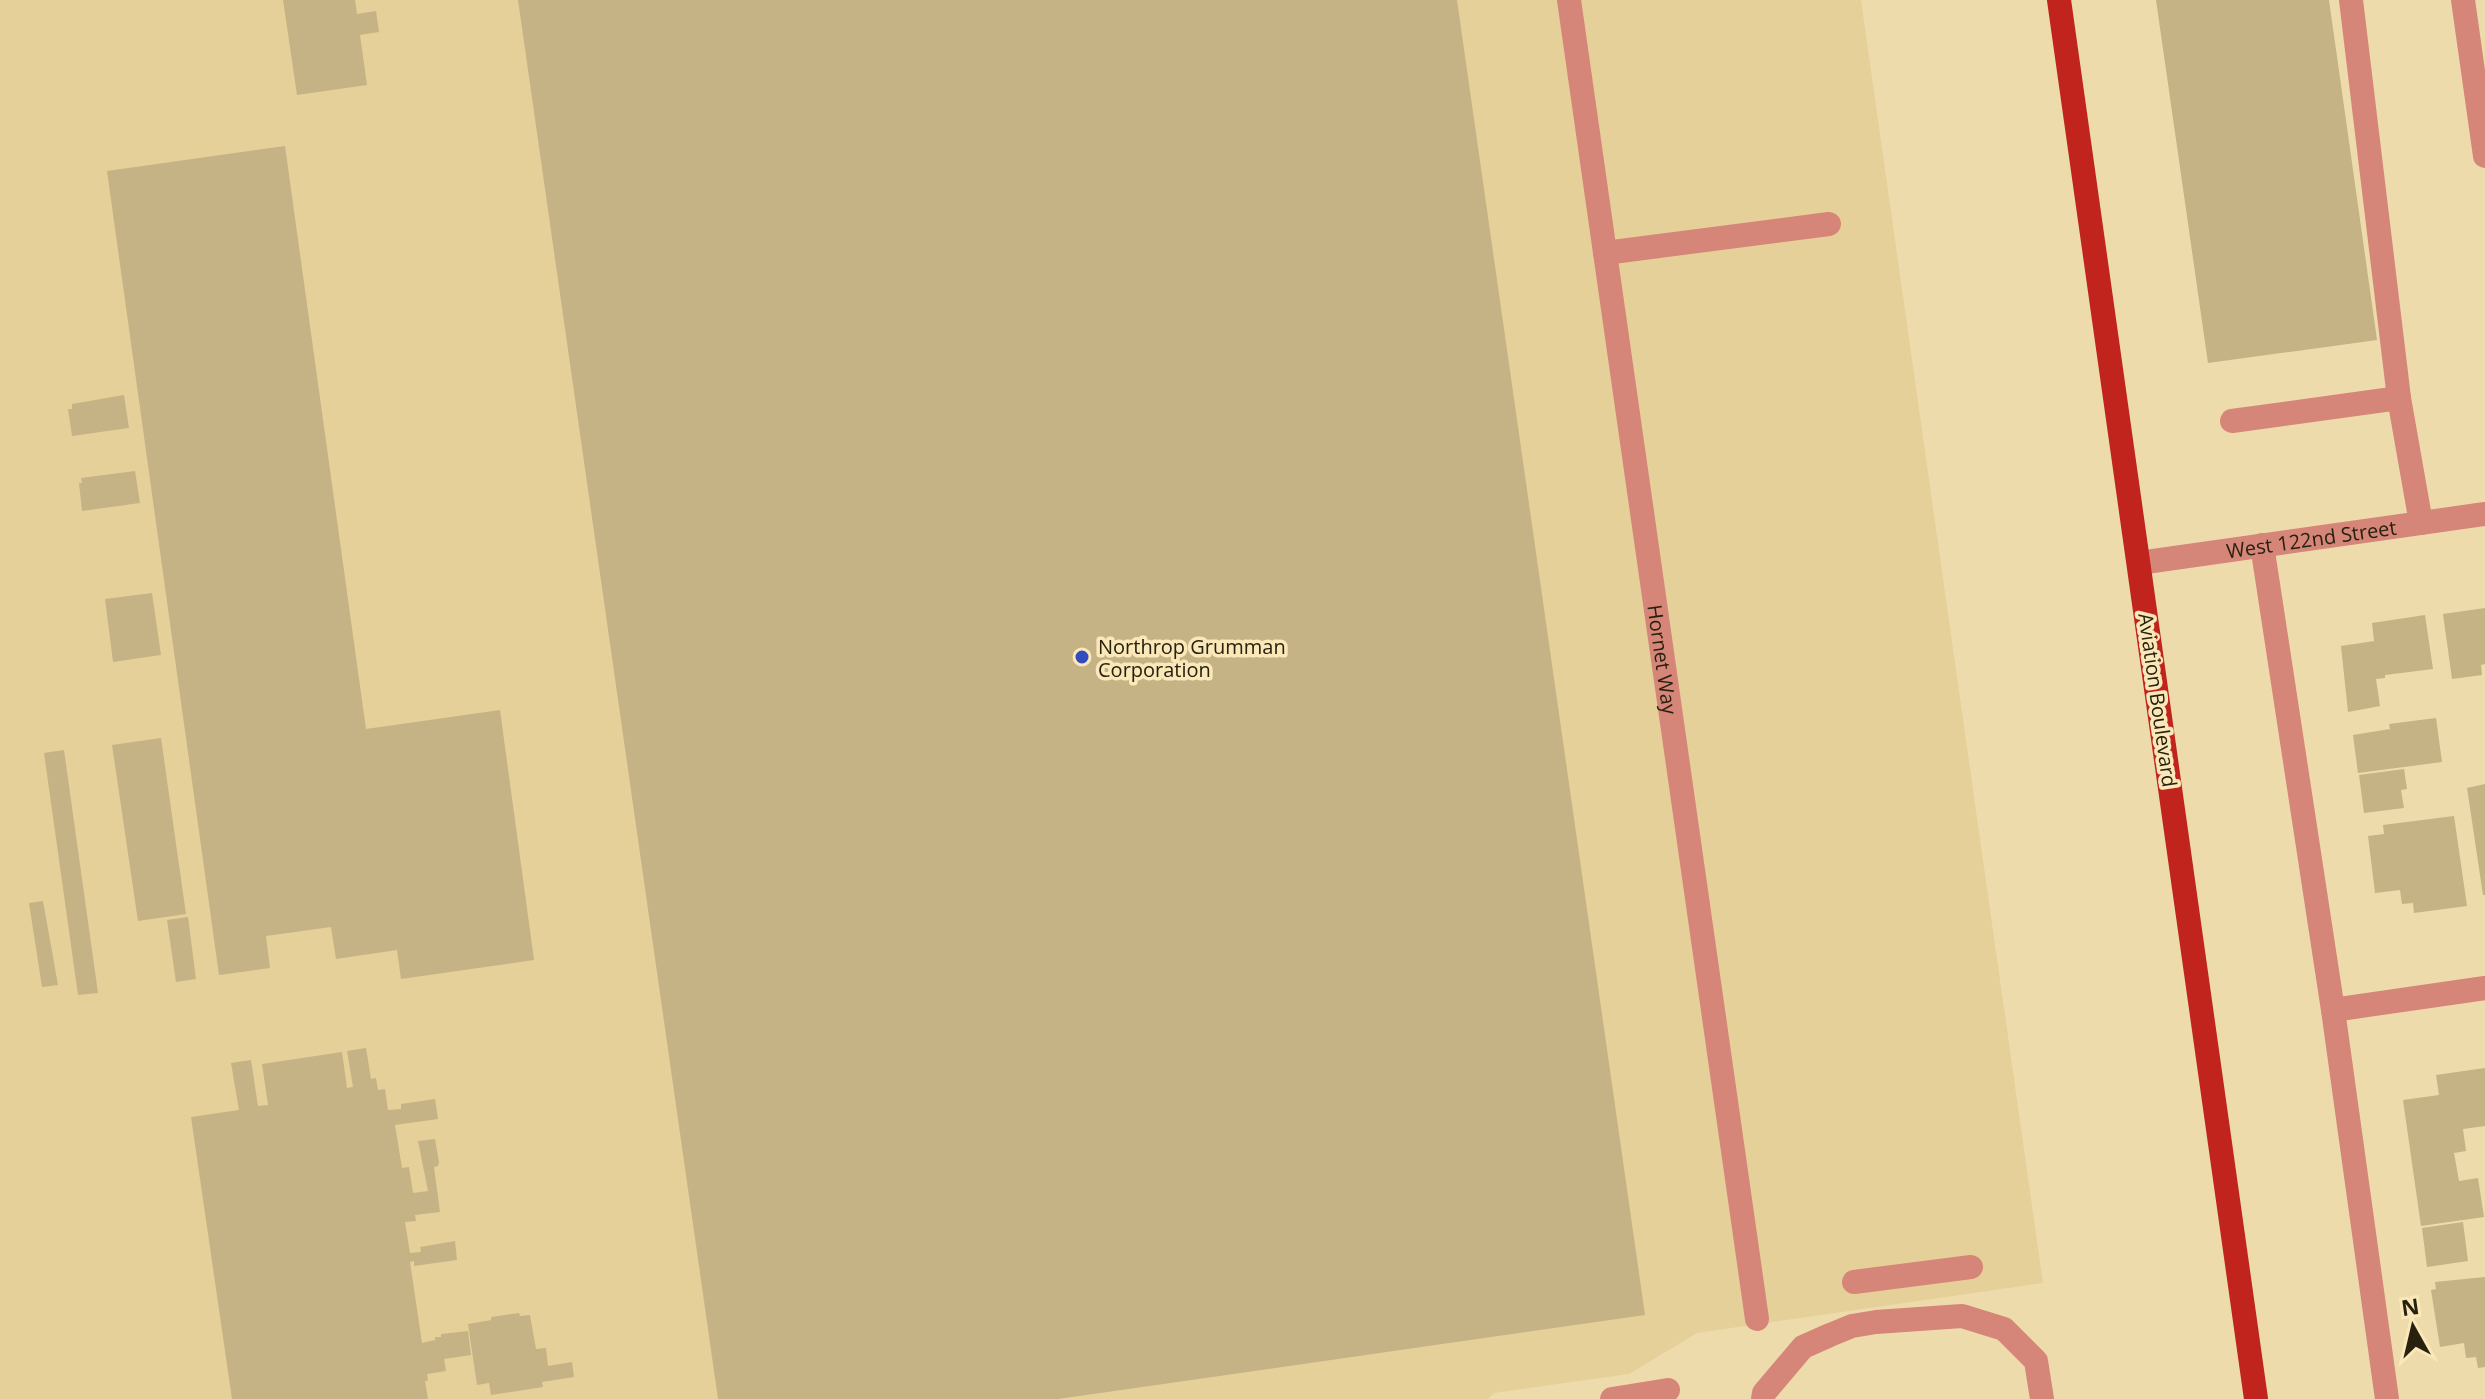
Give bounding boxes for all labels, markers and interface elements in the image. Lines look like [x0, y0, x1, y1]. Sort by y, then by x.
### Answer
street label: West 122nd Street [2224, 513, 2398, 564]
street label: Hornet Way [1642, 603, 1684, 717]
street label: Aviation Boulevard [2132, 611, 2184, 789]
place label: Northrop Grumman Corporation [1098, 633, 1286, 683]
marker: Northrop Grumman Corporation [1073, 648, 1091, 666]
north arrow [2373, 1287, 2453, 1367]
text: N [2399, 1290, 2421, 1322]

